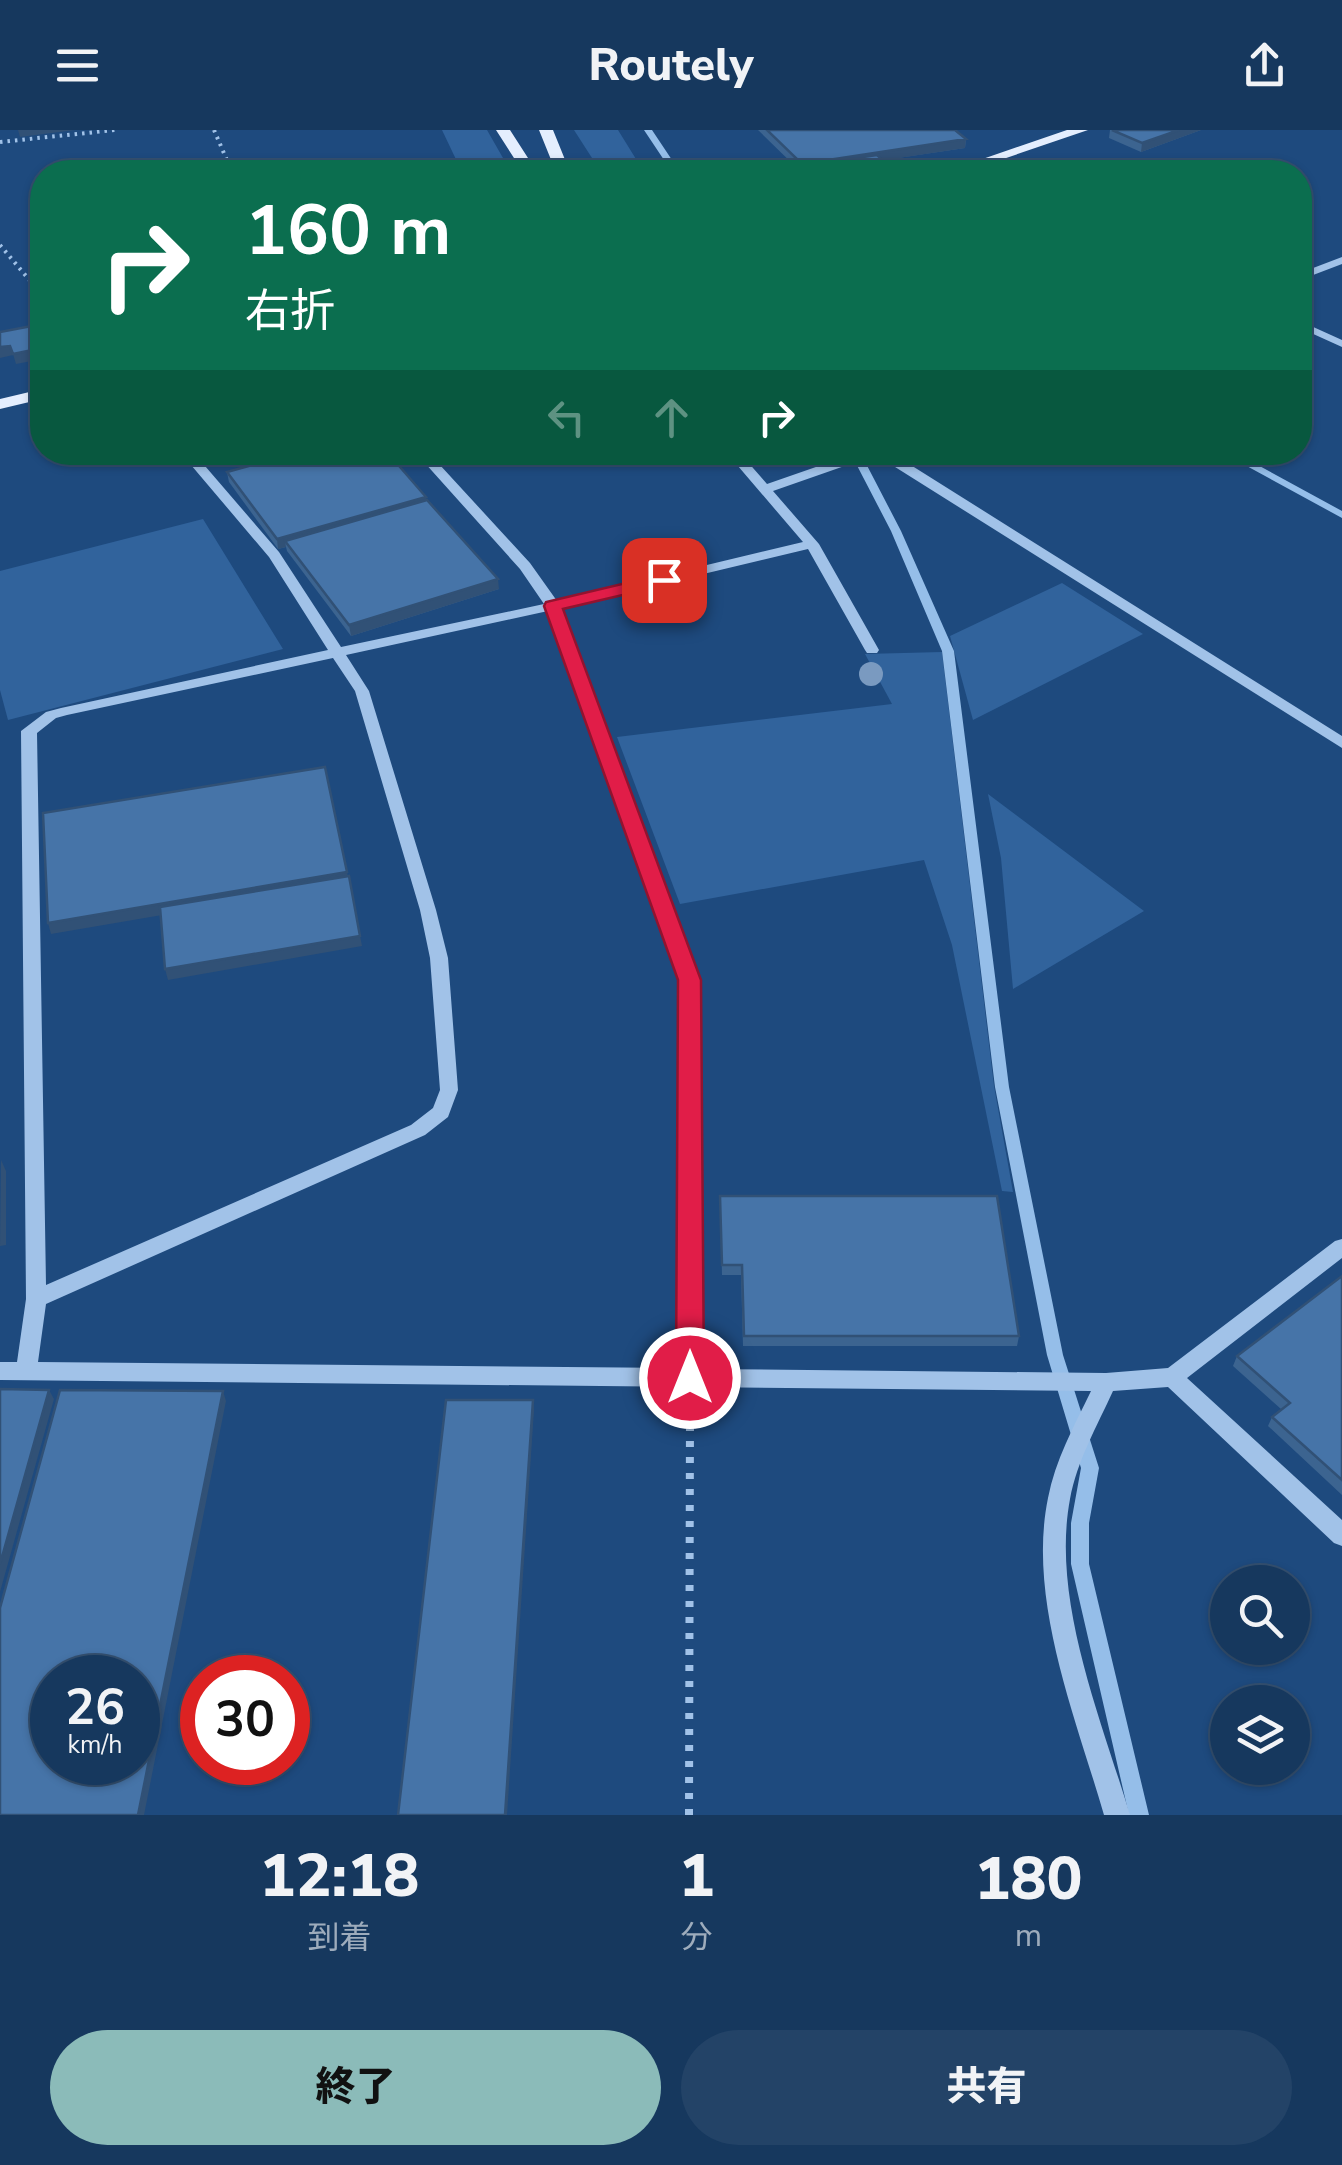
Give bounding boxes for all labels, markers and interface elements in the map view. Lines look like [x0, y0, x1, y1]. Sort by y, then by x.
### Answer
text: Routely [589, 35, 753, 96]
icon: menu [50, 38, 105, 93]
icon: share [1237, 38, 1292, 93]
text: 160 m [245, 183, 451, 279]
icon: right [80, 200, 210, 330]
text: 右折 [245, 281, 335, 342]
icon: left [539, 390, 594, 445]
icon: ahead [644, 390, 699, 445]
icon: right [749, 390, 804, 445]
pin [622, 538, 707, 623]
icon: arrive [637, 553, 692, 608]
position arrow [638, 1326, 742, 1430]
map controls [1210, 1565, 1310, 1785]
button: search [1210, 1565, 1310, 1665]
speed limit sign: 30 [180, 1655, 310, 1785]
text: 26 [65, 1673, 125, 1742]
button: layers [1210, 1685, 1310, 1785]
text: km/h [67, 1728, 123, 1762]
text: 12:18 [260, 1835, 419, 1917]
text: 1 [679, 1835, 715, 1917]
text: 180 [974, 1838, 1082, 1920]
text: m [1015, 1914, 1042, 1957]
text: 到着 [307, 1916, 371, 1959]
text: 分 [681, 1916, 713, 1959]
button: 終了 [50, 2030, 661, 2145]
button: 共有 [681, 2030, 1292, 2145]

